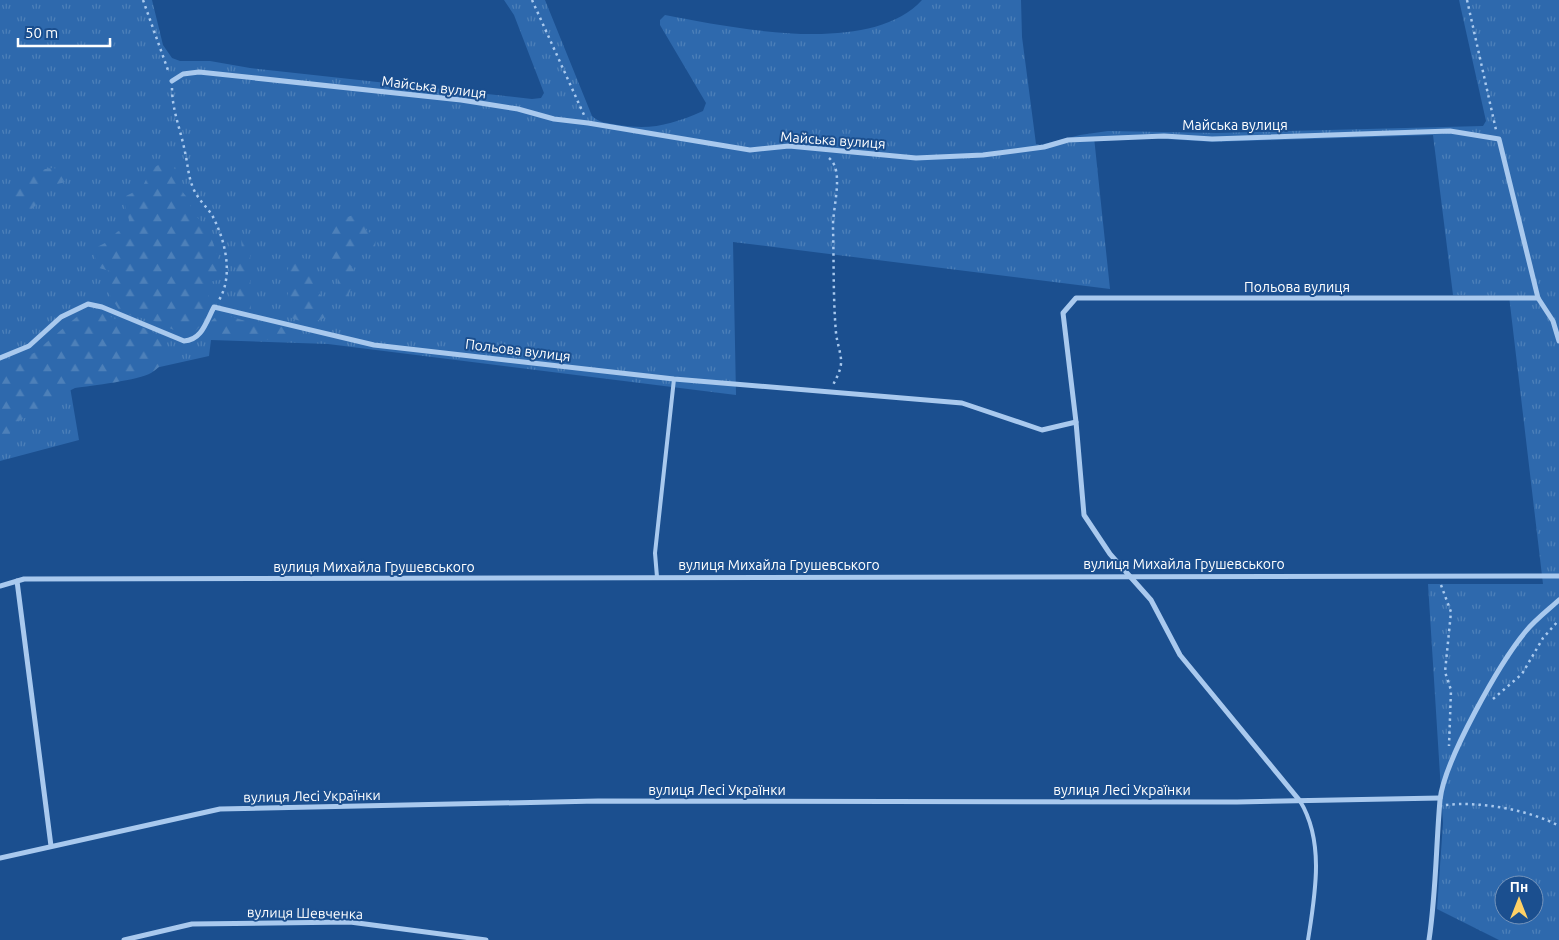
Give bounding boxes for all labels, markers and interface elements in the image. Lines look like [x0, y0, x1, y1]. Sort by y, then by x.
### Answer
scale bar [18, 15, 110, 47]
text: 50 m [25, 24, 58, 41]
street label: Майська вулиця [381, 73, 487, 101]
street label: Майська вулиця [1182, 117, 1288, 133]
street label: Майська вулиця [780, 128, 886, 152]
street label: Польова вулиця [1244, 279, 1350, 295]
street label: Польова вулиця [464, 336, 572, 364]
street label: вулиця Михайла Грушевського [1083, 556, 1285, 572]
street label: вулиця Михайла Грушевського [678, 557, 880, 573]
street label: вулиця Михайла Грушевського [273, 559, 475, 575]
street label: вулиця Лесі Українки [648, 782, 786, 798]
street label: вулиця Лесі Українки [1053, 782, 1191, 798]
street label: вулиця Лесі Українки [243, 787, 381, 805]
north arrow [1494, 875, 1544, 925]
text: Пн [1510, 879, 1528, 895]
street label: вулиця Шевченка [247, 904, 363, 922]

